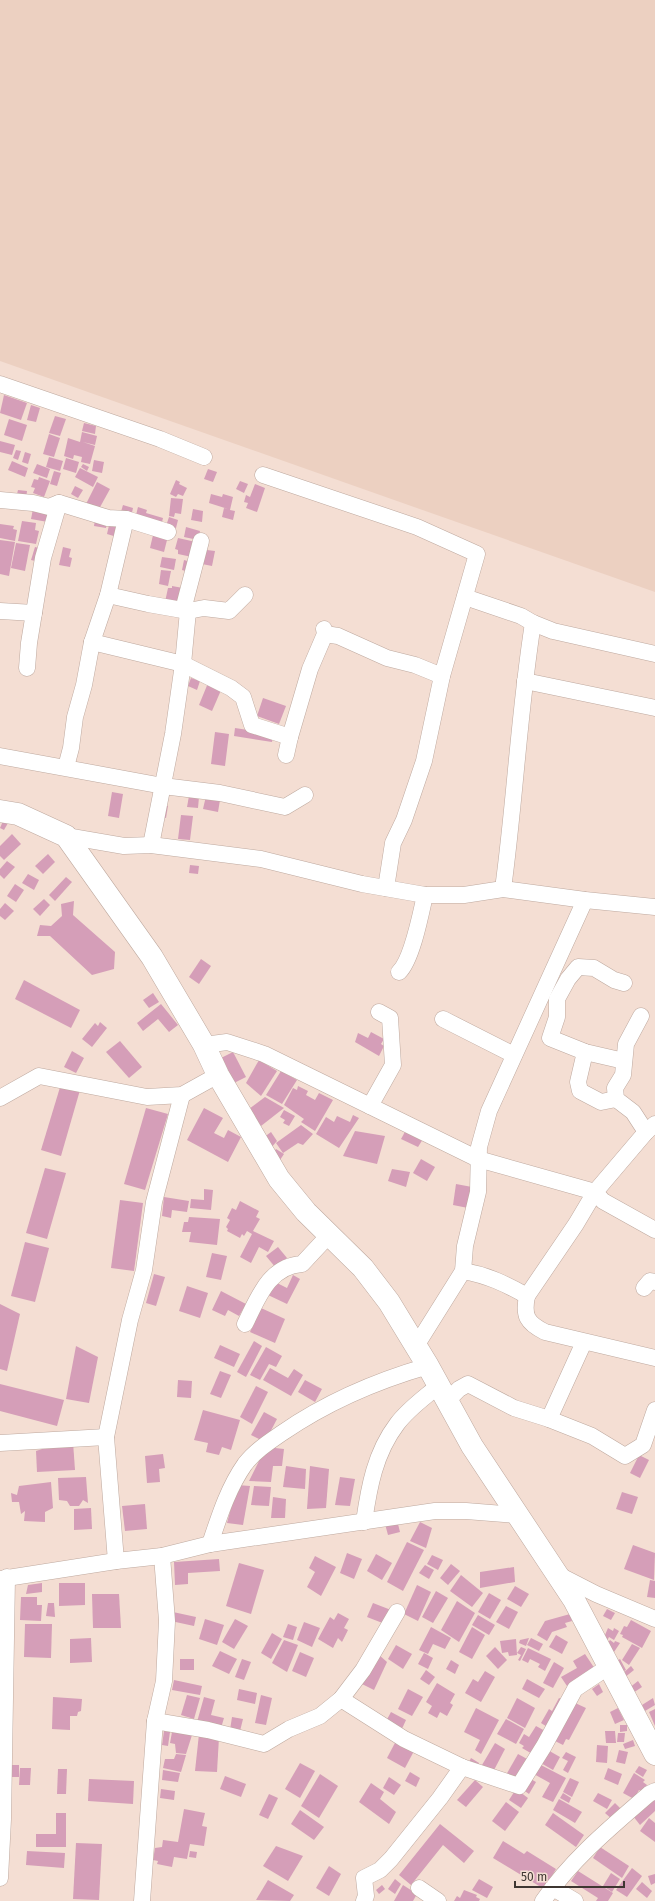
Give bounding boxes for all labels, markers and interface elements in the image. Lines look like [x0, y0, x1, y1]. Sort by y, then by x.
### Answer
scale bar [515, 1863, 624, 1889]
text: 50 m [521, 1870, 547, 1884]

